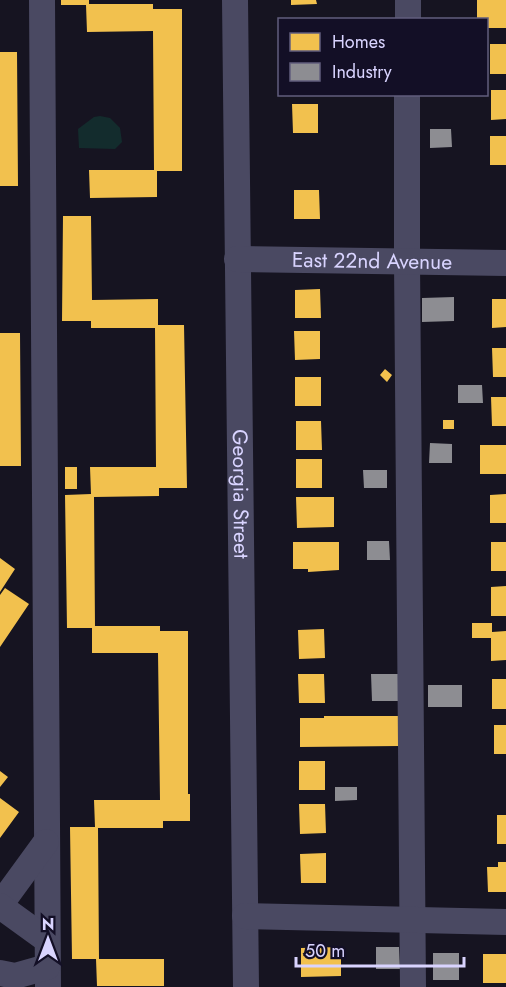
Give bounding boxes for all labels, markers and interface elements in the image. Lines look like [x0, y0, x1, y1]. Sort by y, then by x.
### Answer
legend [278, 18, 488, 96]
text: Homes [332, 29, 385, 55]
text: Industry [332, 59, 392, 85]
street label: East 22nd Avenue [292, 245, 452, 277]
street label: Georgia Street [225, 429, 256, 559]
north arrow [18, 909, 78, 969]
text: N [42, 913, 54, 936]
scale bar [296, 930, 464, 968]
text: 50 m [305, 938, 345, 964]

